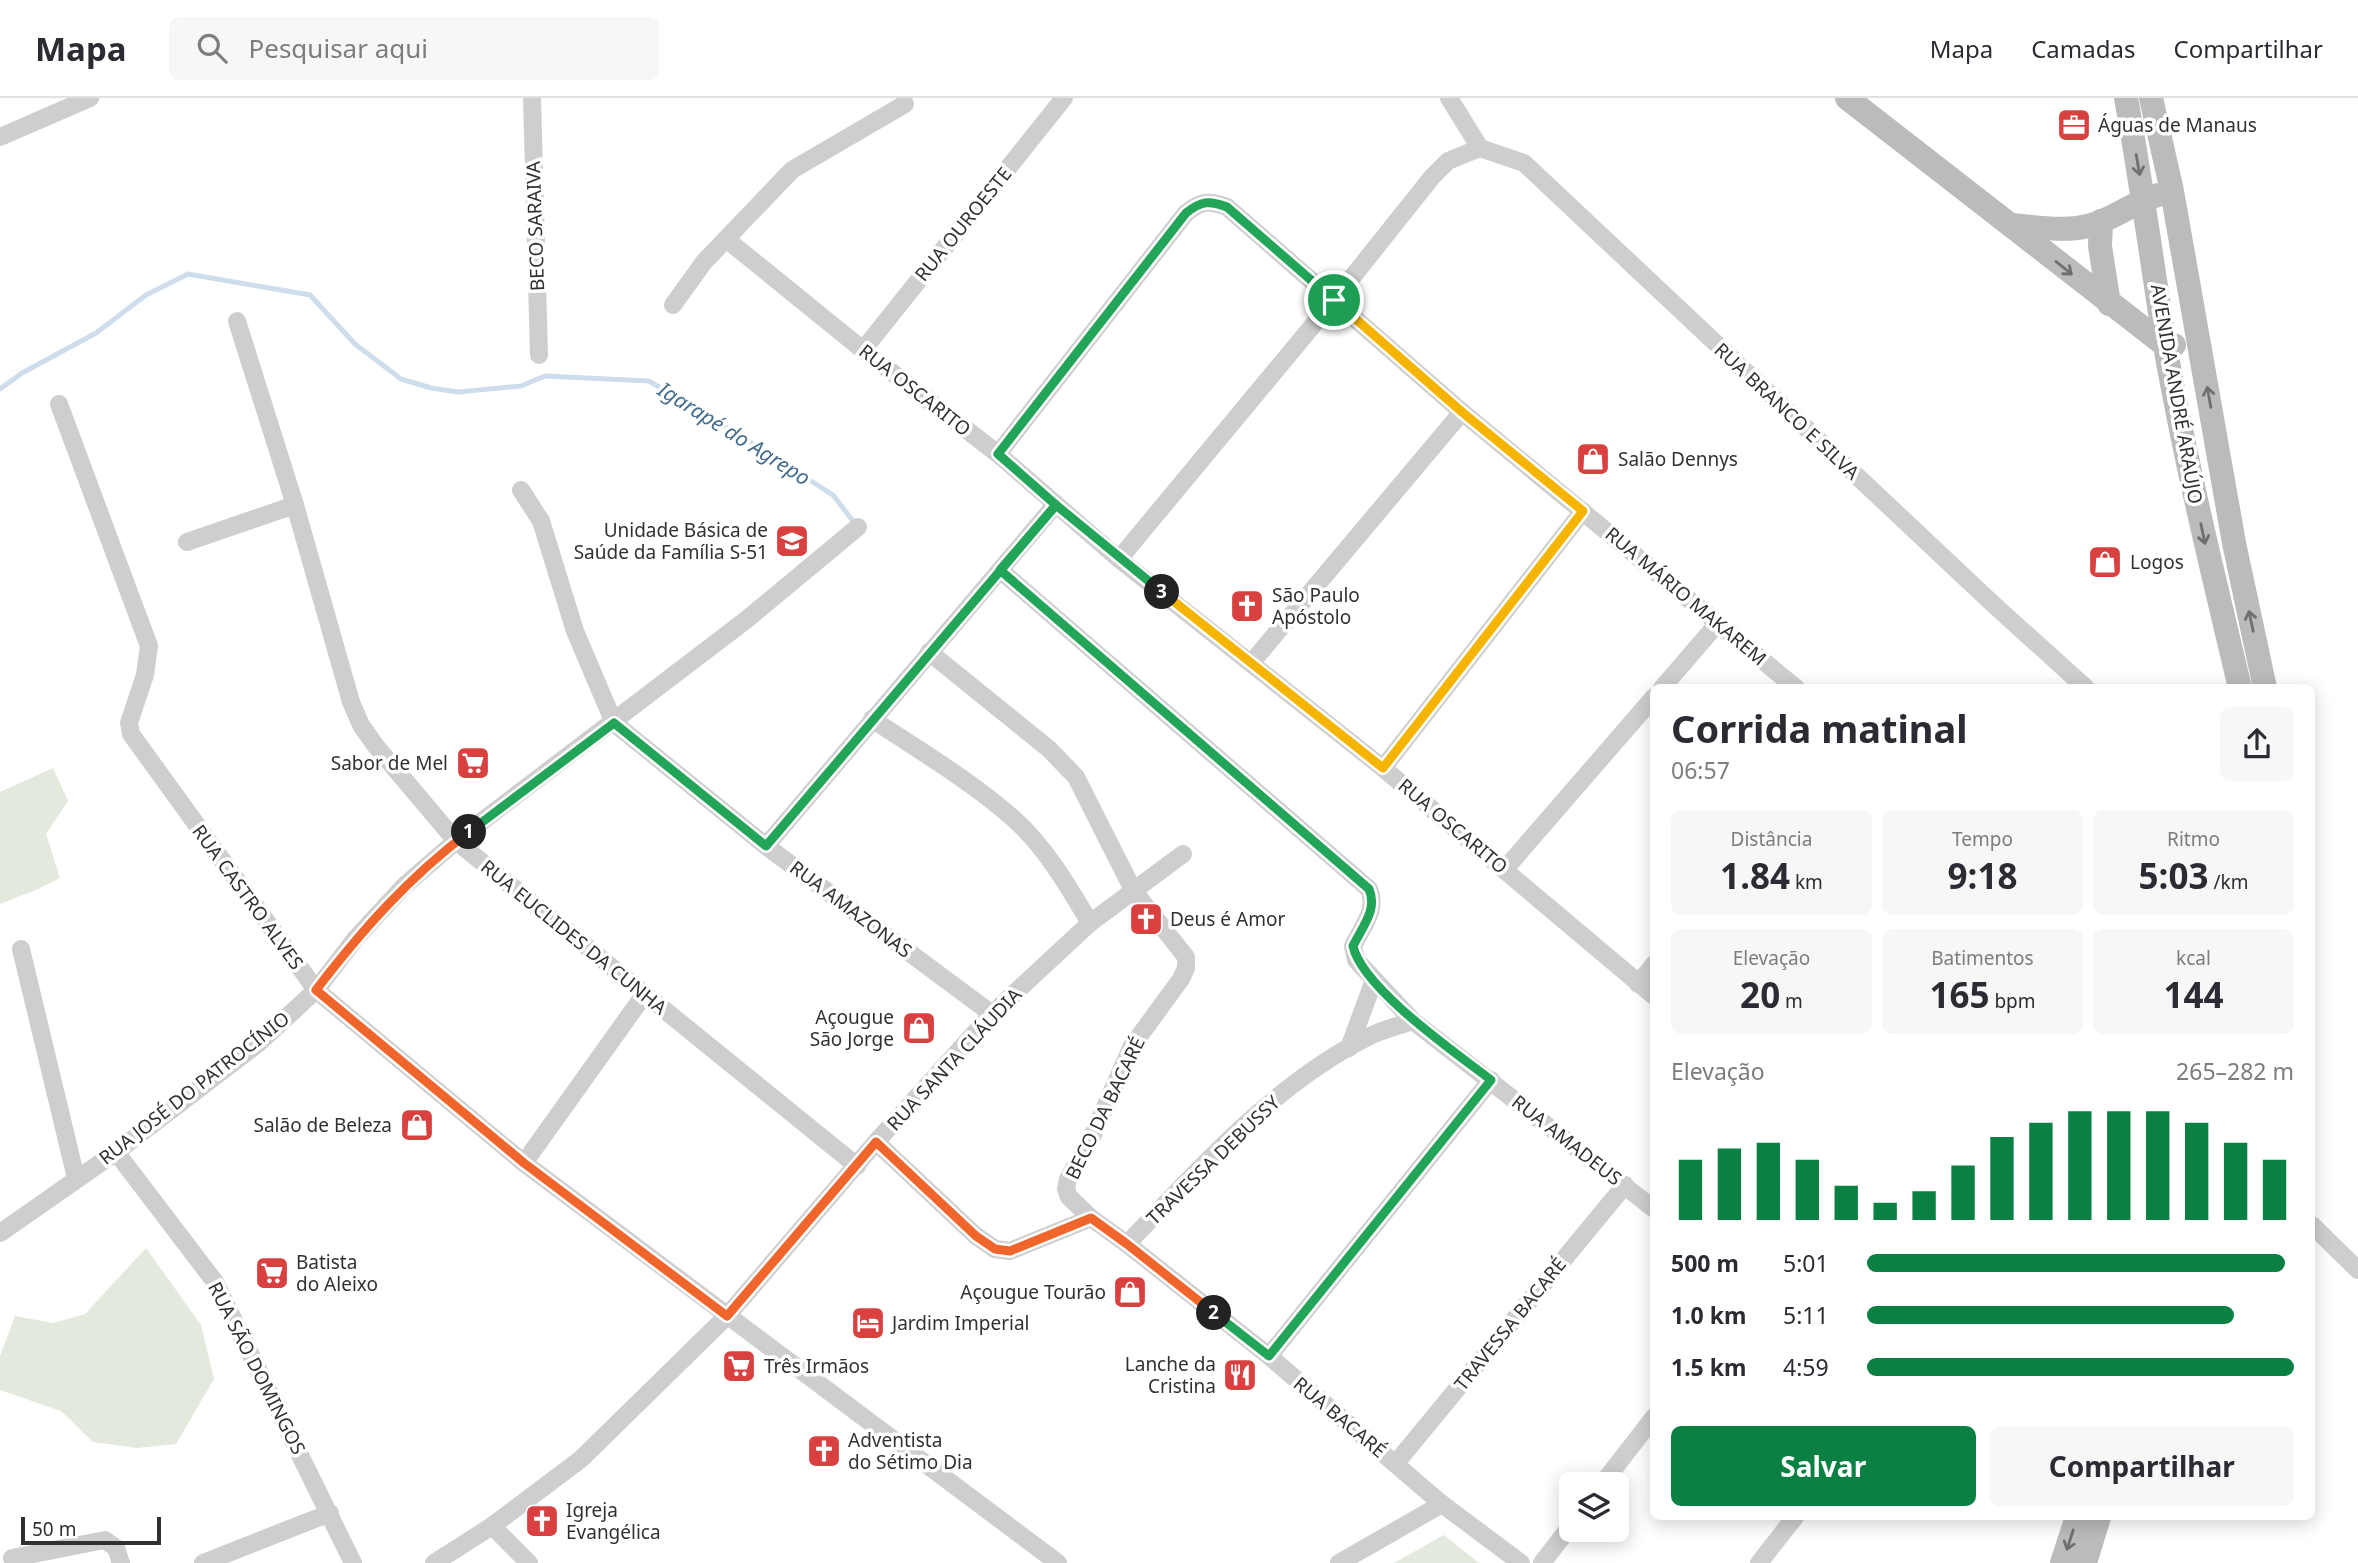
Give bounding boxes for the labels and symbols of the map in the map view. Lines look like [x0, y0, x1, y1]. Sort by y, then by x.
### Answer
office icon: Águas de Manaus [2055, 106, 2093, 144]
place label: Águas de Manaus [2098, 112, 2257, 138]
one-way arrow [2132, 153, 2145, 176]
street label: BECO SARAIVA [520, 160, 550, 291]
street label: RUA OUROESTE [909, 161, 1017, 287]
one-way arrow [2054, 260, 2073, 275]
pin [1304, 270, 1364, 330]
street label: AVENIDA ANDRÉ ARAÚJO [2145, 282, 2209, 506]
street label: RUA BRANCO E SILVA [1709, 337, 1866, 486]
street label: RUA OSCARITO [854, 338, 976, 442]
water label: Igarapé do Agrepo [652, 374, 816, 491]
one-way arrow [2201, 386, 2215, 409]
shop icon: Salão Dennys [1574, 440, 1612, 478]
place label: Salão Dennys [1618, 446, 1738, 472]
place label: Unidade Básica de Saúde da Família S-51 [574, 517, 768, 565]
street label: RUA MÁRIO MAKAREM [1600, 521, 1772, 671]
school or university icon: Unidade Básica de Saúde da Família S-51 [773, 522, 811, 560]
one-way arrow [2197, 522, 2211, 545]
shop icon: Logos [2086, 543, 2124, 581]
place label: Logos [2130, 549, 2184, 575]
pin: 3 [1144, 574, 1180, 610]
place label: São Paulo Apóstolo [1272, 582, 1360, 630]
church icon: São Paulo Apóstolo [1228, 587, 1266, 625]
one-way arrow [2243, 610, 2257, 633]
supermarket icon: Sabor de Mel [454, 744, 492, 782]
place label: Sabor de Mel [331, 750, 448, 776]
street label: RUA OSCARITO [1393, 773, 1513, 879]
pin: 1 [452, 814, 486, 850]
street label: RUA CASTRO ALVES [187, 819, 309, 975]
street label: RUA EUCLIDES DA CUNHA [476, 854, 673, 1021]
street label: RUA AMAZONAS [785, 854, 917, 964]
church icon: Deus é Amor [1127, 900, 1165, 938]
place label: Deus é Amor [1170, 906, 1285, 932]
street label: RUA SANTA CLÁUDIA [881, 981, 1028, 1136]
place label: Açougue São Jorge [810, 1004, 894, 1052]
street label: RUA JOSÉ DO PATROCÍNIO [93, 1005, 295, 1171]
shop icon: Açougue São Jorge [900, 1009, 938, 1047]
street label: BECO DA BACARÉ [1059, 1032, 1151, 1184]
street label: TRAVESSA DEBUSSY [1141, 1089, 1285, 1230]
street label: RUA AMADEUS [1507, 1089, 1627, 1191]
shop icon: Salão de Beleza [398, 1106, 436, 1144]
place label: Salão de Beleza [253, 1112, 392, 1138]
place label: Batista do Aleixo [296, 1249, 378, 1297]
street label: TRAVESSA BACARÉ [1448, 1252, 1572, 1396]
supermarket icon: Batista do Aleixo [253, 1254, 291, 1292]
shop icon: Açougue Tourão [1111, 1273, 1149, 1311]
street label: RUA SÃO DOMINGOS [202, 1277, 312, 1459]
place label: Açougue Tourão [960, 1279, 1106, 1305]
pin: 2 [1196, 1296, 1232, 1330]
hotel icon: Jardim Imperial [849, 1304, 887, 1342]
place label: Jardim Imperial [890, 1310, 1030, 1336]
supermarket icon: Três Irmãos [720, 1347, 758, 1385]
place label: Lanche da Cristina [1125, 1351, 1216, 1399]
place label: Três Irmãos [764, 1353, 869, 1379]
restaurant icon: Lanche da Cristina [1221, 1356, 1259, 1394]
street label: RUA BACARÉ [1288, 1371, 1392, 1463]
place label: Adventista do Sétimo Dia [848, 1427, 973, 1475]
church icon: Adventista do Sétimo Dia [805, 1432, 843, 1470]
place label: Igreja Evangélica [566, 1497, 661, 1545]
church icon: Igreja Evangélica [523, 1502, 561, 1540]
scale bar [21, 1514, 161, 1546]
one-way arrow [2063, 1529, 2075, 1551]

